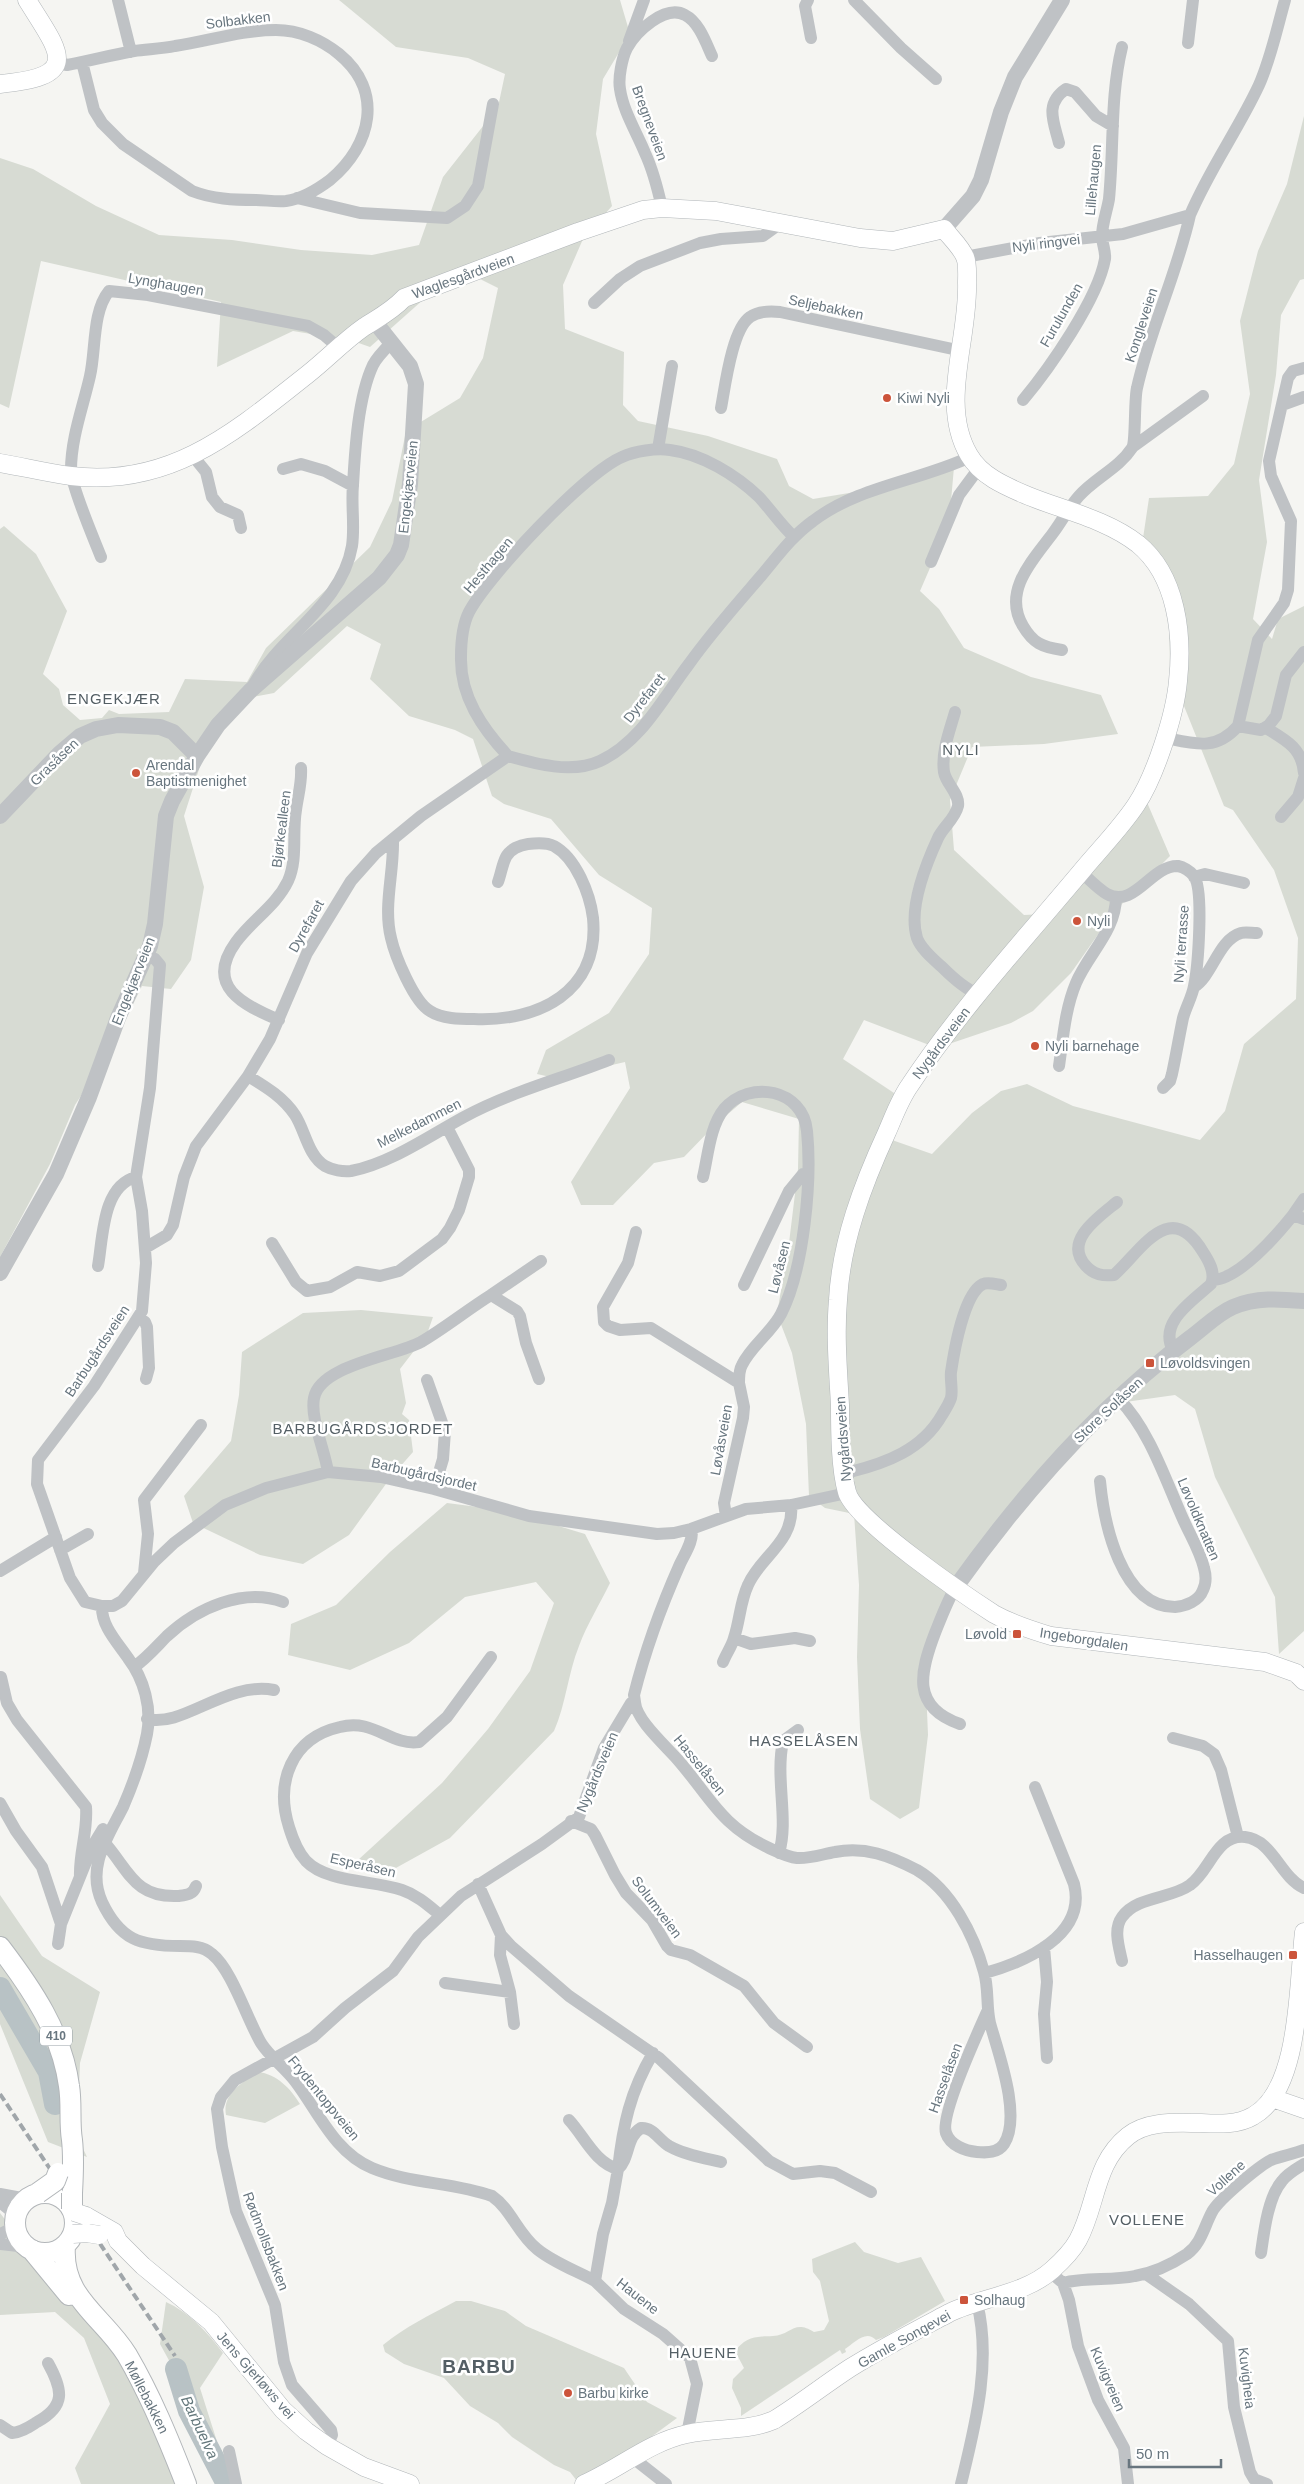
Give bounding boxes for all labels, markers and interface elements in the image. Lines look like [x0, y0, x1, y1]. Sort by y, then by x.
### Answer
street label: Solbakken [205, 8, 271, 32]
street label: Bregneveien [629, 83, 671, 163]
street label: Lillehaugen [1082, 144, 1104, 216]
street label: Nyli ringvei [1011, 231, 1081, 255]
street label: Waglesgårdveien [410, 250, 516, 302]
street label: Lynghaugen [127, 269, 205, 299]
street label: Furulunden [1036, 280, 1086, 350]
street label: Kongleveien [1121, 286, 1161, 364]
street label: Seljebakken [787, 291, 865, 323]
place label: Kiwi Nyli [897, 390, 950, 406]
marker: Kiwi Nyli [881, 392, 893, 404]
street label: Engekjærveien [395, 440, 421, 534]
street label: Hesthagen [460, 534, 516, 596]
street label: Dyrefaret [620, 670, 668, 726]
district label: ENGEKJÆR [67, 690, 161, 707]
street label: Grasåsen [27, 735, 81, 789]
district label: NYLI [942, 741, 980, 758]
place label: Arendal Baptistmenighet [146, 757, 247, 789]
marker: Arendal Baptistmenighet [130, 767, 142, 779]
street label: Bjørkealleen [268, 789, 294, 869]
street label: Dyrefaret [285, 897, 327, 955]
street label: Nyli terrasse [1170, 904, 1192, 983]
place label: Nyli [1087, 913, 1110, 929]
marker: Nyli [1071, 915, 1083, 927]
street label: Engekjærveien [108, 935, 158, 1027]
street label: Nygårdsveien [909, 1004, 973, 1082]
place label: Nyli barnehage [1045, 1038, 1139, 1054]
marker: Nyli barnehage [1029, 1040, 1041, 1052]
street label: Melkedammen [374, 1095, 464, 1151]
street label: Løvåsen [765, 1239, 793, 1295]
street label: Barbugårdsveien [61, 1302, 133, 1400]
place label: Løvoldsvingen [1160, 1355, 1250, 1371]
marker: Løvoldsvingen [1144, 1357, 1156, 1369]
street label: Store Solåsen [1070, 1374, 1146, 1446]
street label: Nygårdsveien [832, 1396, 854, 1482]
street label: Løvåsveien [707, 1403, 735, 1477]
district label: BARBUGÅRDSJORDET [272, 1420, 454, 1437]
street label: Barbugårdsjordet [370, 1454, 478, 1494]
street label: Løvoldknatten [1174, 1475, 1224, 1563]
street label: Ingeborgdalen [1039, 1624, 1129, 1654]
place label: Løvold [965, 1626, 1007, 1642]
marker: Løvold [1011, 1628, 1023, 1640]
street label: Nygårdsveien [573, 1729, 621, 1815]
street label: Hasselåsen [671, 1732, 729, 1798]
district label: HASSELÅSEN [749, 1732, 859, 1749]
street label: Esperåsen [329, 1850, 397, 1880]
street label: Solumveien [629, 1873, 685, 1941]
place label: Hasselhaugen [1193, 1947, 1283, 1963]
marker: Hasselhaugen [1287, 1949, 1299, 1961]
road number: 410 [40, 2026, 72, 2045]
street label: Hasselåsen [925, 2041, 965, 2115]
street label: Frydentoppveien [285, 2052, 363, 2144]
street label: Vollene [1204, 2157, 1249, 2199]
street label: Rødmollsbakken [240, 2189, 292, 2293]
district label: VOLLENE [1109, 2211, 1185, 2228]
street label: Hauene [614, 2275, 662, 2318]
place label: Solhaug [974, 2292, 1025, 2308]
marker: Solhaug [958, 2294, 970, 2306]
street label: Gamle Songevei [855, 2307, 953, 2371]
street label: Jens Gjerløws vei [214, 2328, 298, 2422]
district label: HAUENE [669, 2344, 737, 2361]
street label: Kuvigveien [1087, 2344, 1129, 2414]
street label: Kuvigheia [1235, 2347, 1259, 2410]
district label: BARBU [442, 2356, 516, 2377]
street label: Møllebakken [122, 2358, 172, 2436]
place label: Barbu kirke [578, 2385, 649, 2401]
marker: Barbu kirke [562, 2387, 574, 2399]
water label: Barbuelva [178, 2393, 222, 2461]
scale bar [1129, 2436, 1222, 2468]
text: 50 m [1136, 2445, 1169, 2462]

